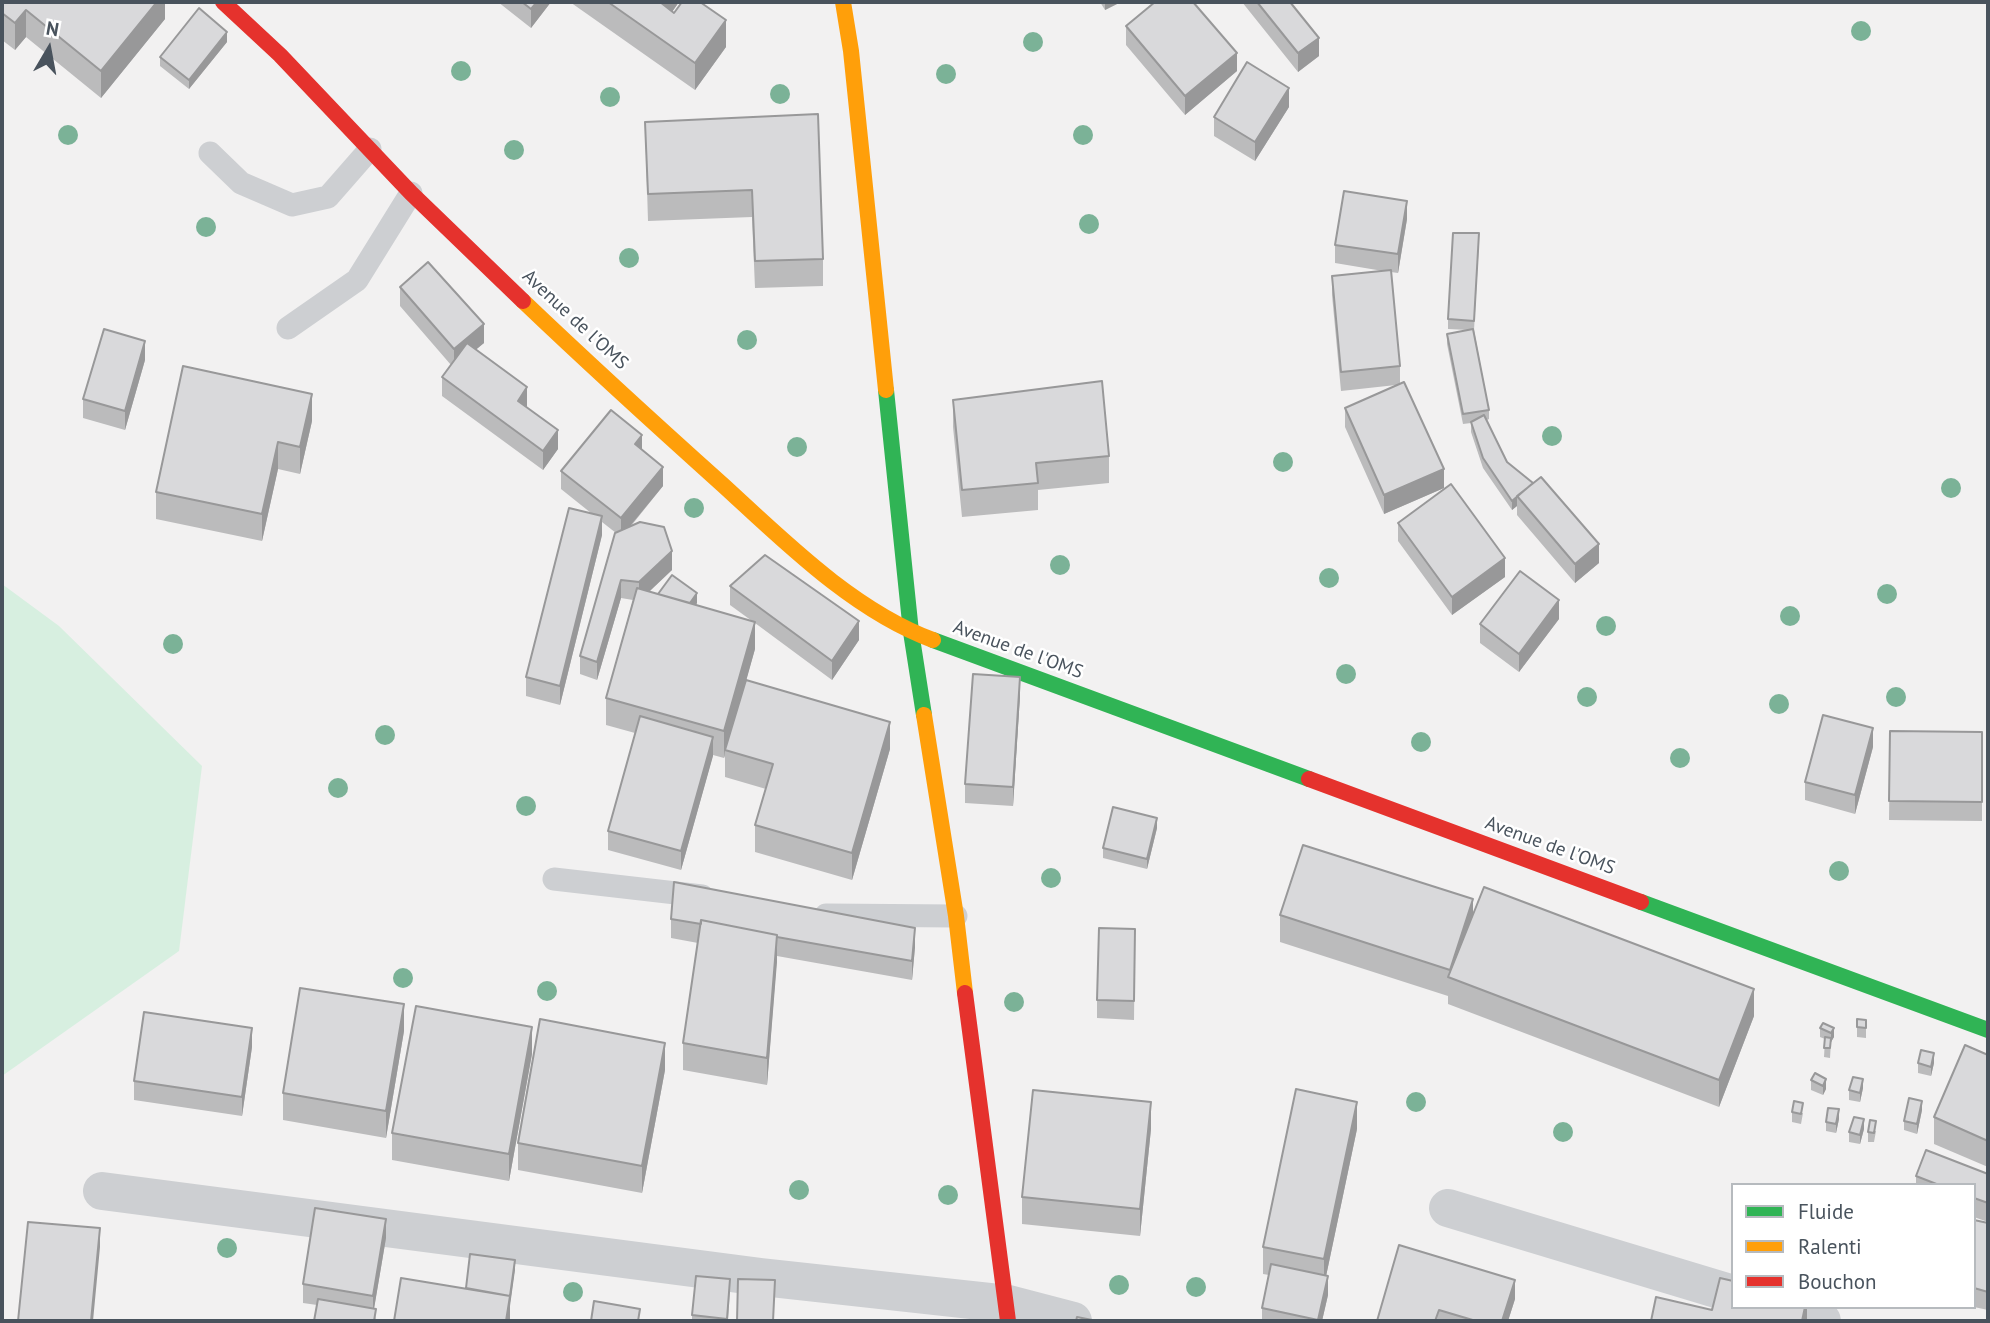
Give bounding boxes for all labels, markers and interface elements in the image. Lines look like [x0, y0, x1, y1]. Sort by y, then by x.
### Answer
north arrow [14, 14, 84, 84]
text: N [44, 15, 61, 41]
street label: Avenue de l'OMS [517, 265, 633, 375]
street label: Avenue de l'OMS [950, 616, 1086, 684]
street label: Avenue de l'OMS [1482, 812, 1618, 880]
legend [1731, 1183, 1976, 1309]
text: Fluide [1798, 1198, 1854, 1225]
text: Ralenti [1798, 1233, 1862, 1260]
text: Bouchon [1798, 1268, 1877, 1295]

